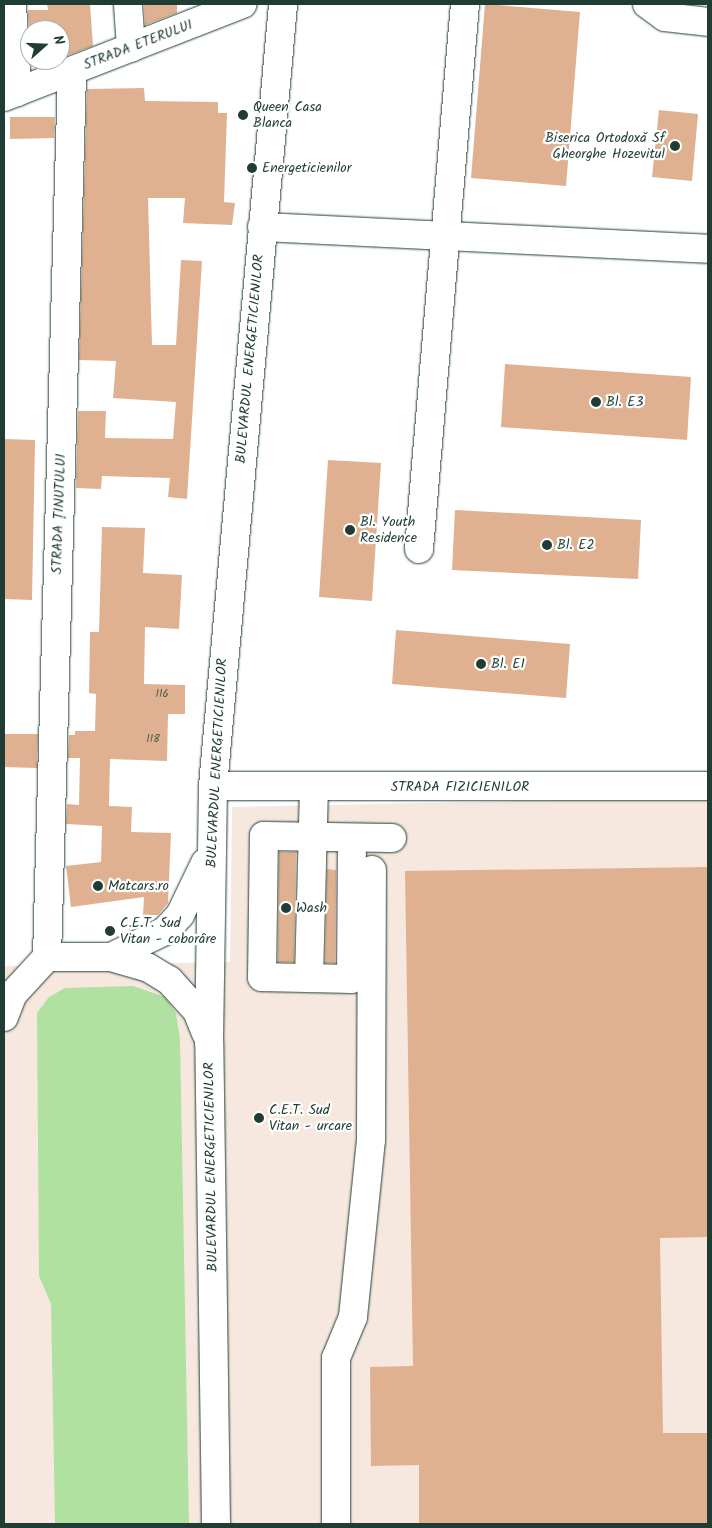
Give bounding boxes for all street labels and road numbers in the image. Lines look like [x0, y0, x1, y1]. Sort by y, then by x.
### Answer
street label: STRADA ETERULUI [81, 16, 195, 74]
street label: BULEVARDUL ENERGETICIENILOR [232, 254, 268, 464]
street label: STRADA ȚINUTULUI [49, 454, 69, 574]
street label: BULEVARDUL ENERGETICIENILOR [203, 658, 231, 868]
street label: STRADA FIZICIENILOR [391, 779, 529, 795]
street label: BULEVARDUL ENERGETICIENILOR [201, 1062, 221, 1272]

